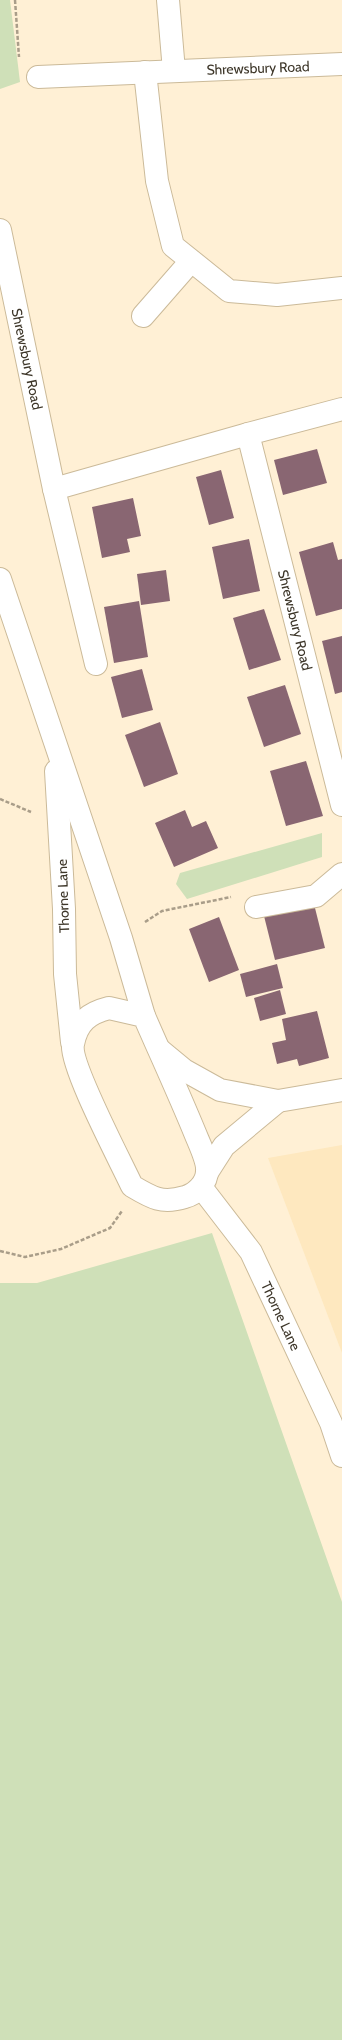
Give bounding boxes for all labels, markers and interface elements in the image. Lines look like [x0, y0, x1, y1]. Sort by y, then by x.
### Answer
street label: Shrewsbury Road [206, 57, 310, 79]
street label: Shrewsbury Road [7, 307, 47, 411]
street label: Shrewsbury Road [274, 568, 316, 672]
street label: Thorne Lane [53, 859, 73, 933]
street label: Thorne Lane [257, 1279, 305, 1353]

